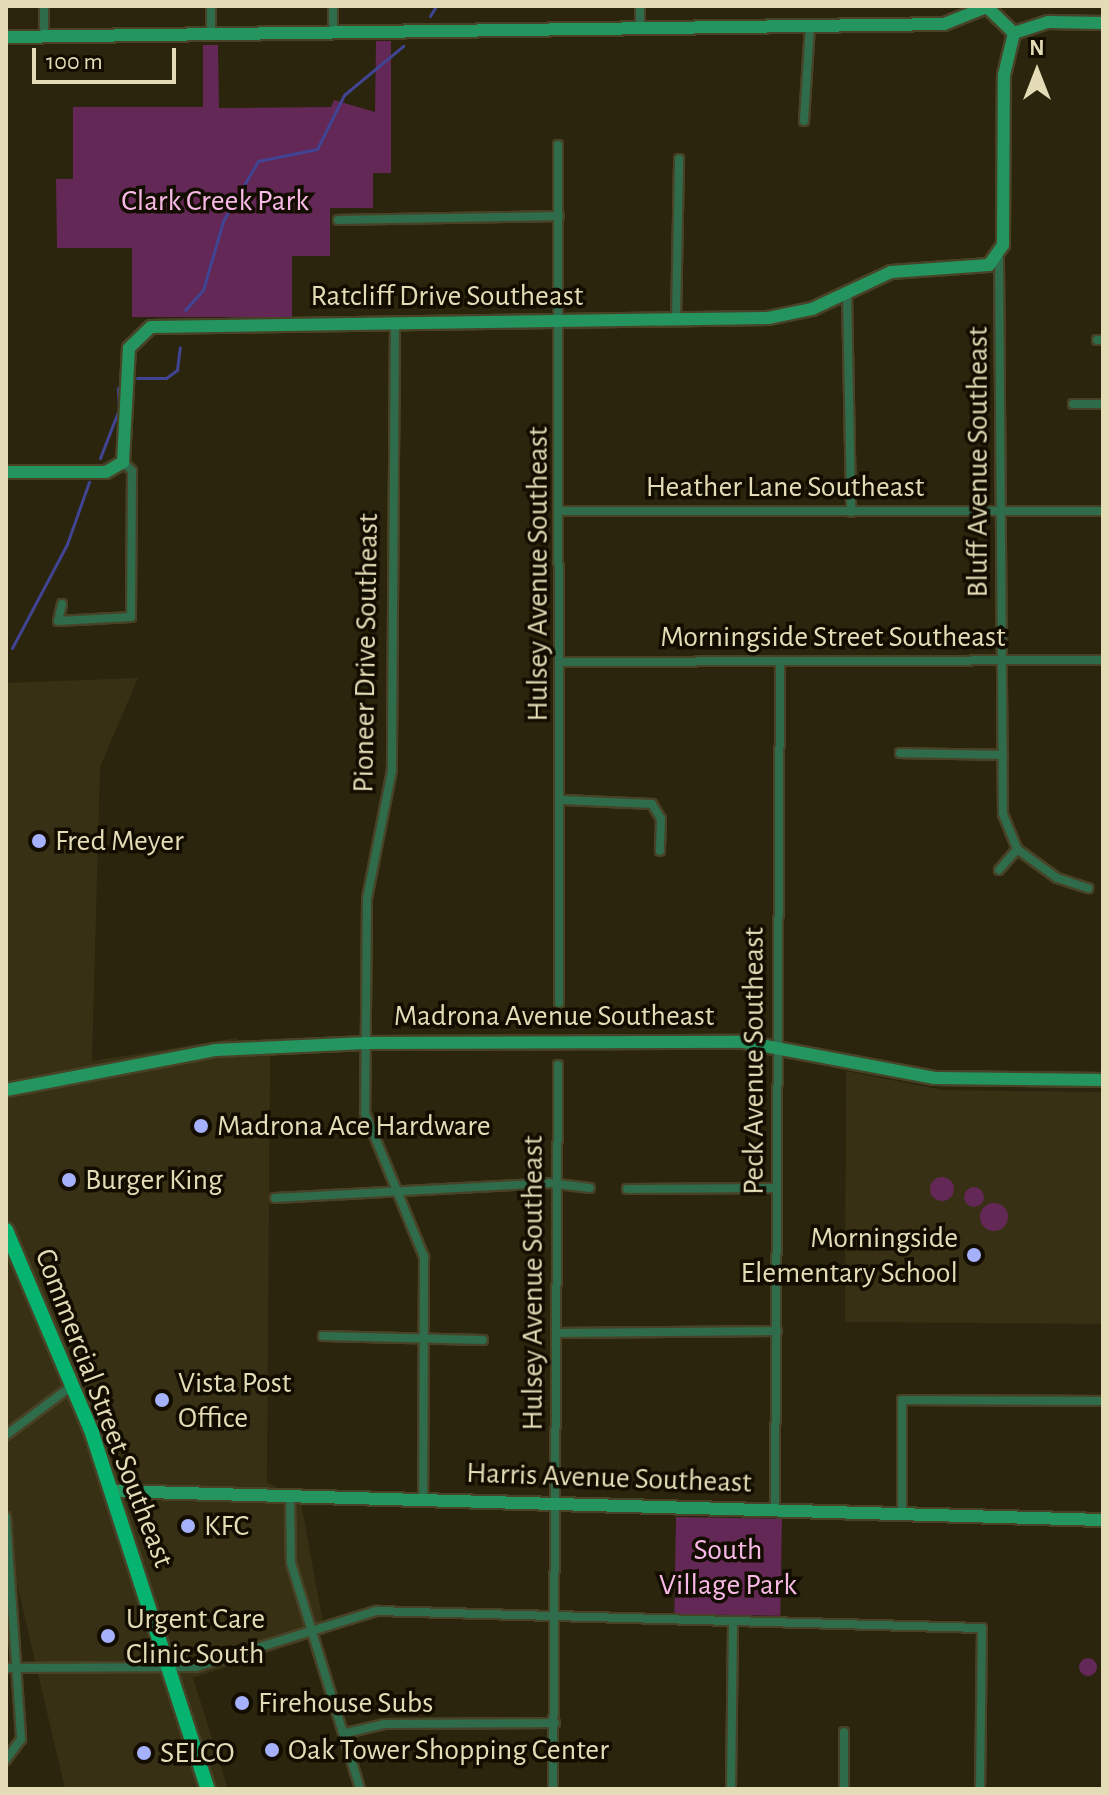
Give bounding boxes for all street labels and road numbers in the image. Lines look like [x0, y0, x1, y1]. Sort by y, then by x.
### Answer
street label: Ratcliff Drive Southeast [311, 278, 583, 314]
street label: Bluff Avenue Southeast [960, 326, 996, 598]
street label: Hulsey Avenue Southeast [520, 426, 556, 722]
street label: Heather Lane Southeast [646, 469, 924, 505]
street label: Pioneer Drive Southeast [346, 513, 386, 793]
street label: Morningside Street Southeast [660, 619, 1006, 655]
street label: Peck Avenue Southeast [736, 927, 772, 1195]
street label: Madrona Avenue Southeast [394, 998, 714, 1034]
street label: Hulsey Avenue Southeast [515, 1135, 551, 1431]
street label: Commercial Street Southeast [27, 1244, 181, 1572]
street label: Harris Avenue Southeast [466, 1455, 752, 1501]

